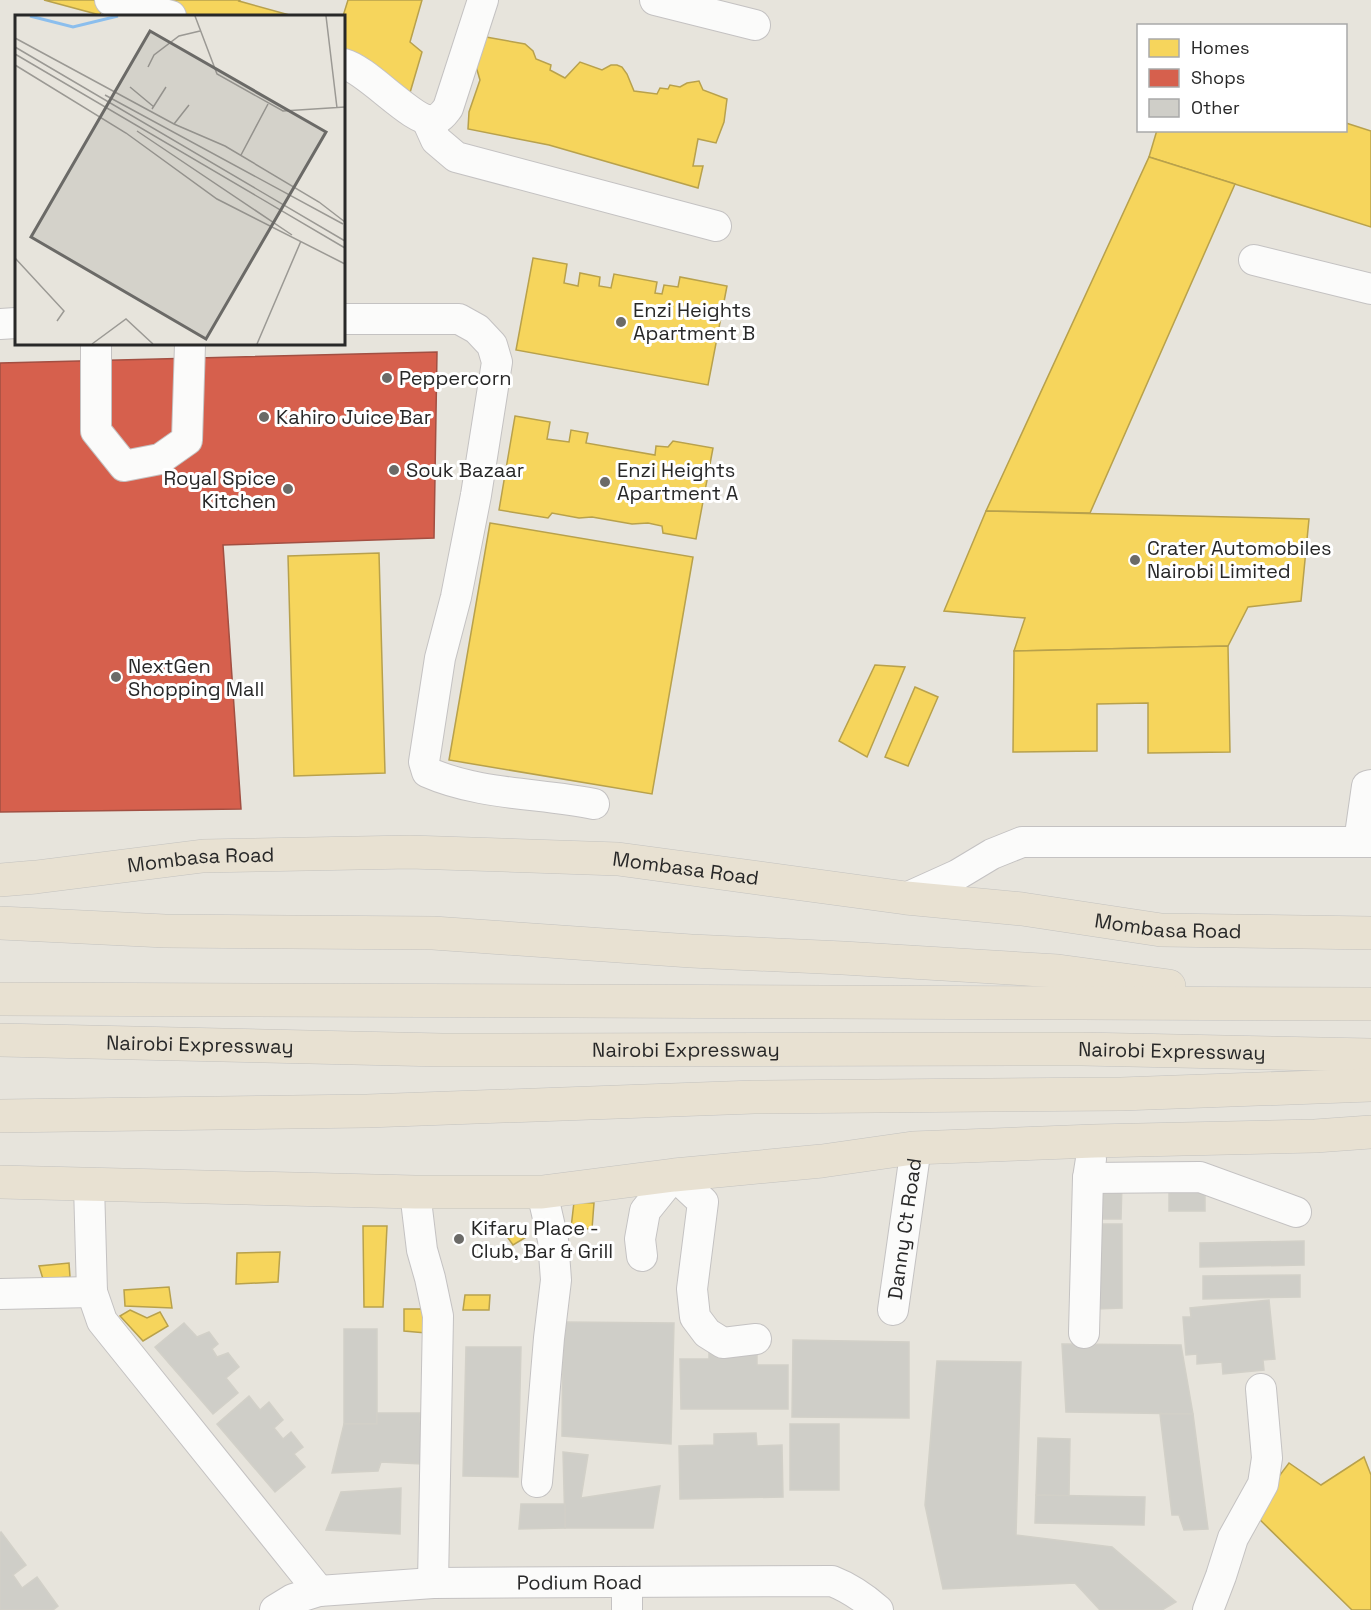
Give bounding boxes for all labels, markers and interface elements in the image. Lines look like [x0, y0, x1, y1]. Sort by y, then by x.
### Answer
inset map [15, 15, 345, 345]
legend [1137, 24, 1347, 132]
text: Homes [1191, 36, 1250, 59]
text: Shops [1191, 66, 1245, 89]
text: Other [1191, 96, 1240, 119]
place label: Enzi Heights Apartment B [633, 297, 755, 346]
marker: Enzi Heights Apartment B [614, 315, 628, 329]
place label: Peppercorn [399, 365, 511, 391]
marker: Peppercorn [380, 371, 394, 385]
place label: Kahiro Juice Bar [276, 404, 431, 430]
marker: Kahiro Juice Bar [257, 410, 271, 424]
place label: Souk Bazaar [406, 457, 524, 483]
place label: Enzi Heights Apartment A [617, 457, 739, 506]
marker: Souk Bazaar [387, 463, 401, 477]
place label: Royal Spice Kitchen [163, 465, 276, 514]
marker: Enzi Heights Apartment A [598, 475, 612, 489]
marker: Royal Spice Kitchen [281, 482, 295, 496]
place label: Crater Automobiles Nairobi Limited [1147, 535, 1332, 584]
marker: Crater Automobiles Nairobi Limited [1128, 553, 1142, 567]
place label: NextGen Shopping Mall [128, 653, 264, 702]
marker: NextGen Shopping Mall [109, 670, 123, 684]
street label: Mombasa Road [126, 842, 275, 878]
street label: Mombasa Road [611, 845, 761, 891]
street label: Mombasa Road [1093, 907, 1242, 944]
street label: Nairobi Expressway [106, 1029, 294, 1060]
street label: Nairobi Expressway [592, 1036, 780, 1063]
street label: Nairobi Expressway [1078, 1036, 1266, 1066]
street label: Danny Ct Road [882, 1156, 927, 1301]
place label: Kifaru Place - Club, Bar & Grill [471, 1215, 613, 1264]
marker: Kifaru Place - Club, Bar & Grill [452, 1232, 466, 1246]
street label: Podium Road [517, 1569, 642, 1596]

